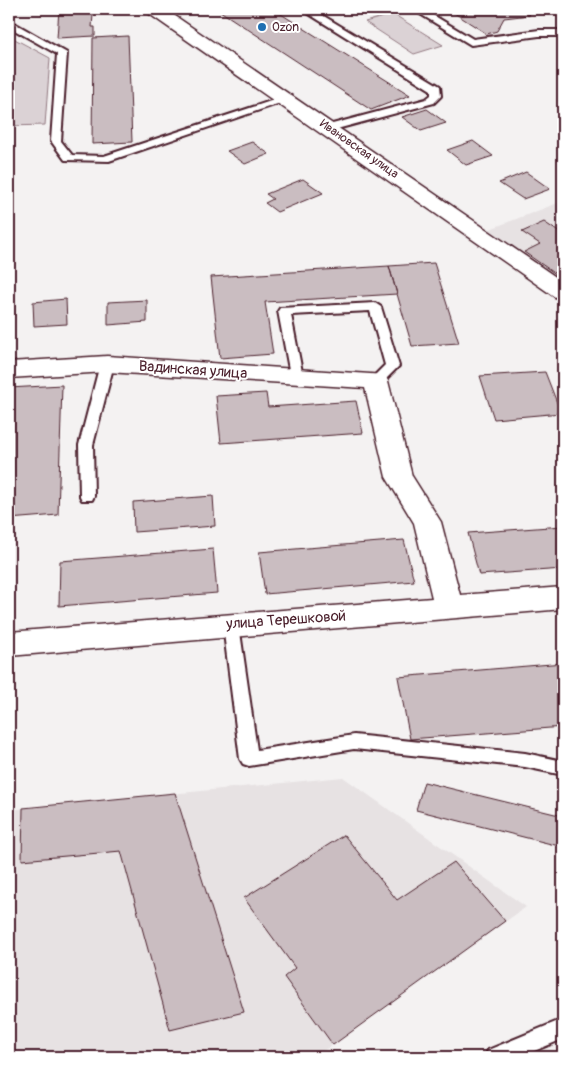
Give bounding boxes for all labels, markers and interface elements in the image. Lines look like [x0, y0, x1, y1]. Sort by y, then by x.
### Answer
place label: Ozon [272, 20, 299, 35]
marker: Ozon [256, 21, 268, 33]
street label: Ивановская улица [317, 116, 402, 182]
street label: Вадинская улица [138, 357, 248, 383]
street label: улица Терешковой [225, 606, 346, 634]

